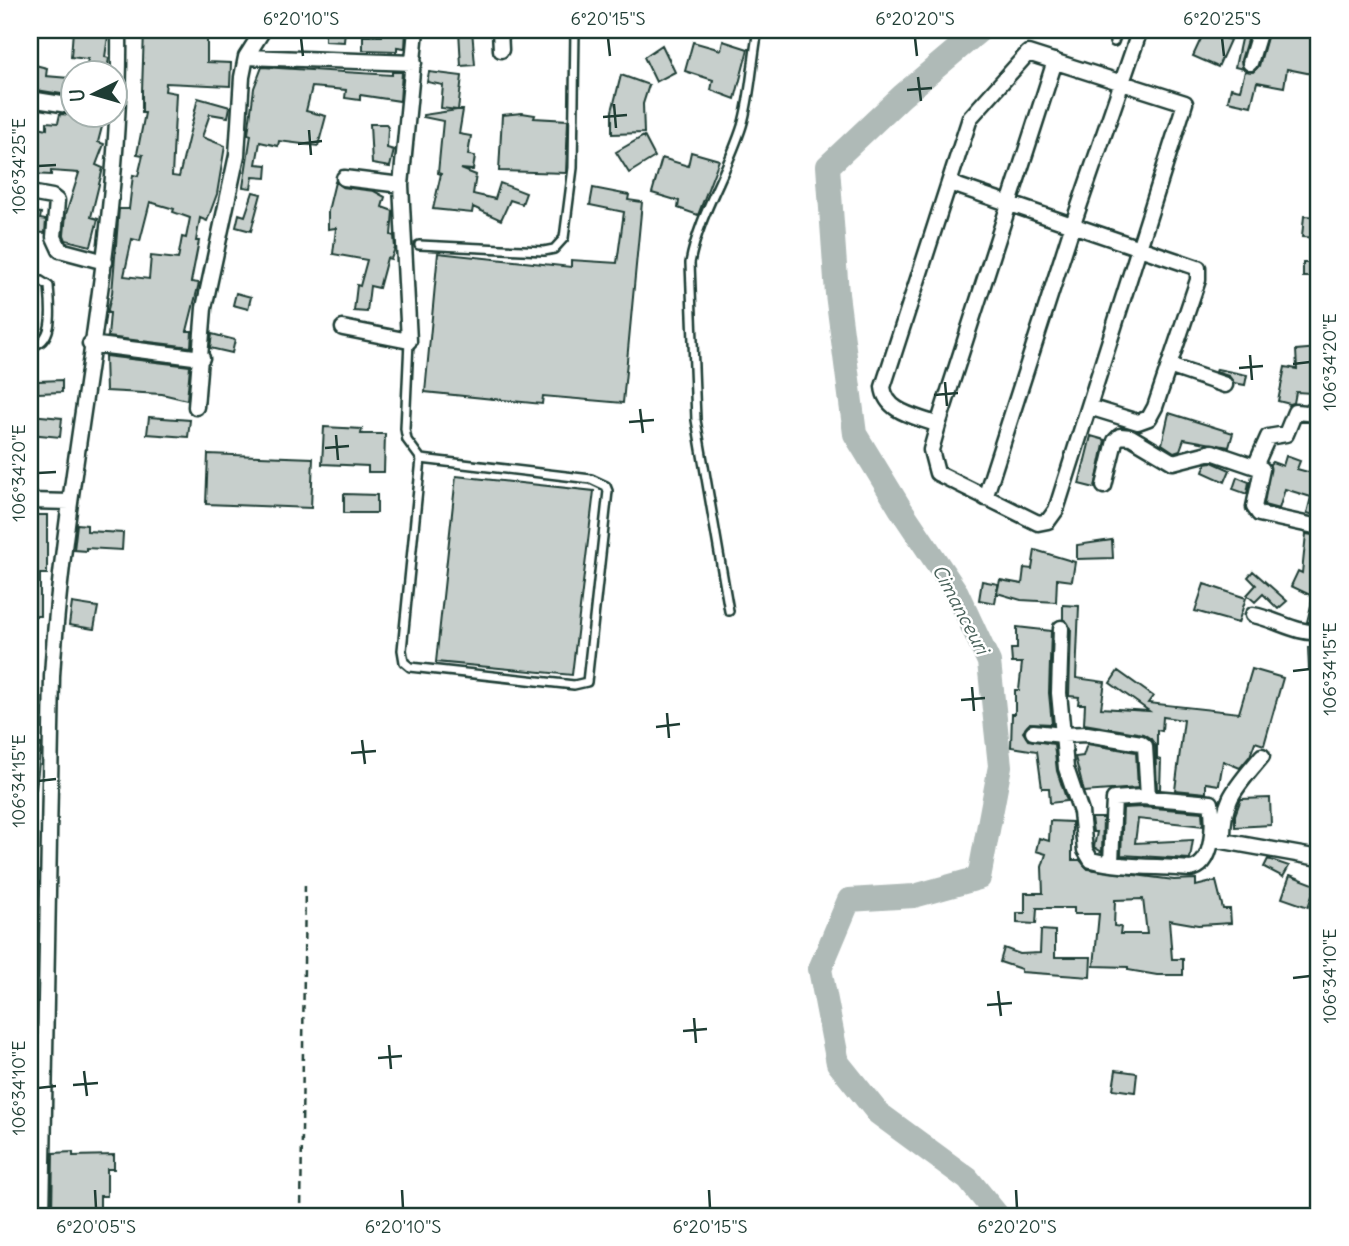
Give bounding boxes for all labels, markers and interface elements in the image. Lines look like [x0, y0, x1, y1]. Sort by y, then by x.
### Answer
text: 6°20'10"S [263, 7, 339, 30]
text: 6°20'15"S [570, 7, 646, 30]
text: 6°20'20"S [875, 7, 955, 30]
text: 6°20'25"S [1183, 7, 1261, 30]
north arrow [60, 60, 130, 130]
text: U [65, 88, 90, 103]
text: 106°34'25"E [7, 118, 30, 214]
text: 106°34'20"E [1318, 313, 1341, 411]
text: 106°34'20"E [7, 424, 30, 522]
water label: Cimanceuri [927, 560, 996, 660]
text: 106°34'15"E [1318, 622, 1341, 716]
text: 106°34'15"E [7, 734, 30, 828]
text: 106°34'10"E [1318, 928, 1341, 1024]
text: 106°34'10"E [7, 1040, 30, 1136]
text: 6°20'05"S [56, 1215, 136, 1238]
text: 6°20'10"S [365, 1215, 441, 1238]
text: 6°20'15"S [672, 1215, 748, 1238]
text: 6°20'20"S [977, 1215, 1057, 1238]

